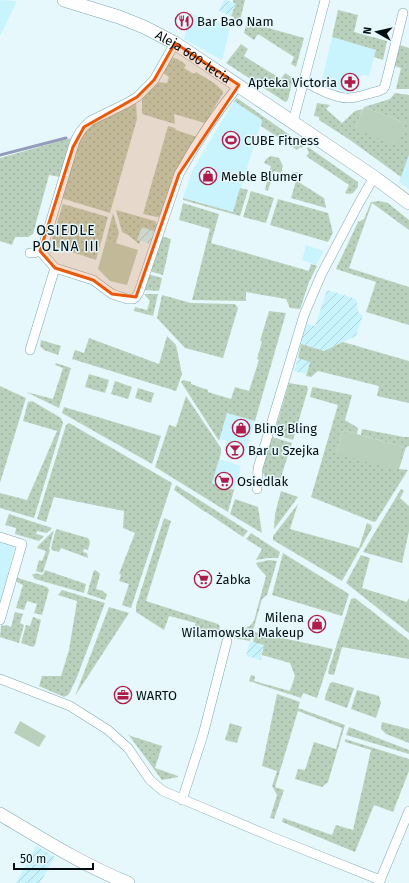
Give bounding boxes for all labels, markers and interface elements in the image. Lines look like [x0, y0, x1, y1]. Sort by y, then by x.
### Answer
restaurant icon: Bar Bao Nam [174, 11, 194, 31]
north arrow [357, 12, 397, 52]
place label: Bar Bao Nam [197, 14, 274, 29]
text: N [361, 26, 375, 35]
street label: Aleja 600-lecia [153, 27, 234, 87]
pharmacy icon: Apteka Victoria [340, 72, 360, 92]
place label: Apteka Victoria [248, 75, 337, 90]
sports icon: CUBE Fitness [221, 130, 241, 150]
place label: CUBE Fitness [244, 133, 319, 148]
shop icon: Meble Blumer [198, 166, 218, 186]
place label: Meble Blumer [221, 169, 303, 184]
district label: OSIEDLE POLNA III [32, 222, 100, 255]
shop icon: Bling Bling [231, 418, 251, 438]
place label: Bling Bling [254, 421, 317, 436]
bar icon: Bar u Szejka [225, 440, 245, 460]
place label: Bar u Szejka [248, 443, 319, 458]
supermarket icon: Osiedlak [214, 471, 234, 491]
place label: Osiedlak [237, 474, 288, 489]
supermarket icon: Żabka [193, 569, 213, 589]
place label: Żabka [216, 572, 251, 587]
place label: Milena Wilamowska Makeup [182, 610, 304, 640]
shop icon: Milena Wilamowska Makeup [307, 614, 327, 634]
office icon: WARTO [113, 685, 133, 705]
place label: WARTO [136, 688, 177, 703]
scale bar [14, 845, 93, 871]
text: 50 m [20, 852, 46, 866]

